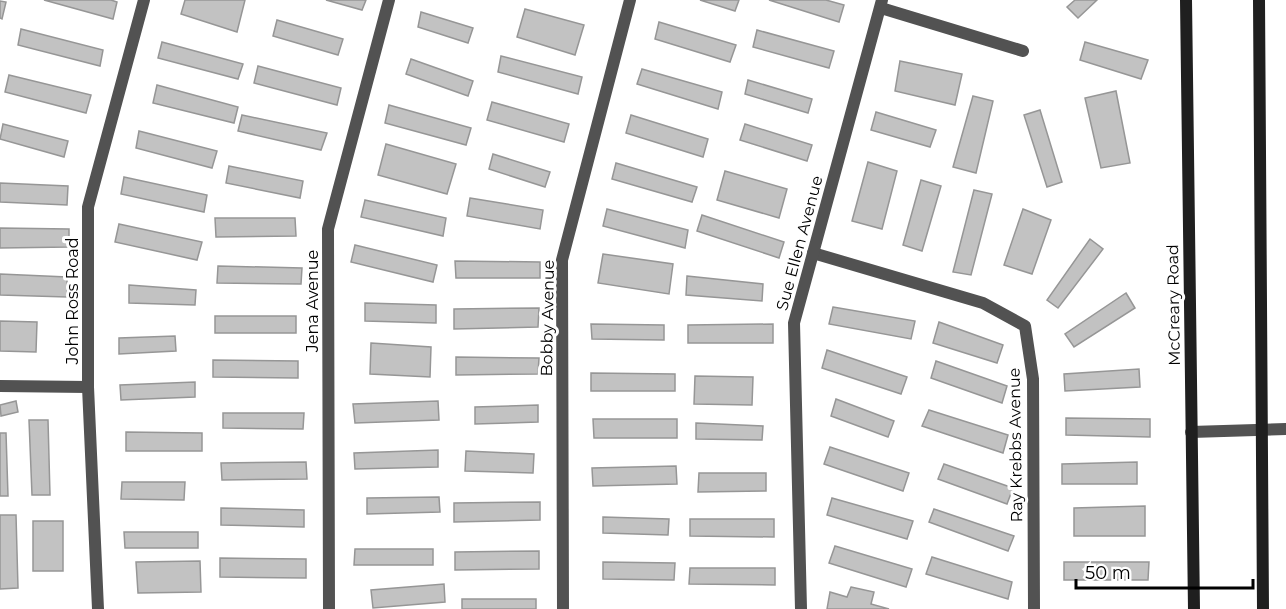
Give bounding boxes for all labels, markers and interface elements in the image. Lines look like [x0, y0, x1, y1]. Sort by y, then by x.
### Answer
street label: Sue Ellen Avenue [772, 174, 827, 313]
street label: John Ross Road [63, 237, 82, 366]
street label: McCreary Road [1163, 244, 1184, 366]
street label: Jena Avenue [303, 250, 322, 353]
street label: Bobby Avenue [537, 259, 558, 377]
street label: Ray Krebbs Avenue [1005, 368, 1026, 522]
scale bar [1076, 552, 1253, 590]
text: 50 m [1085, 562, 1131, 584]

